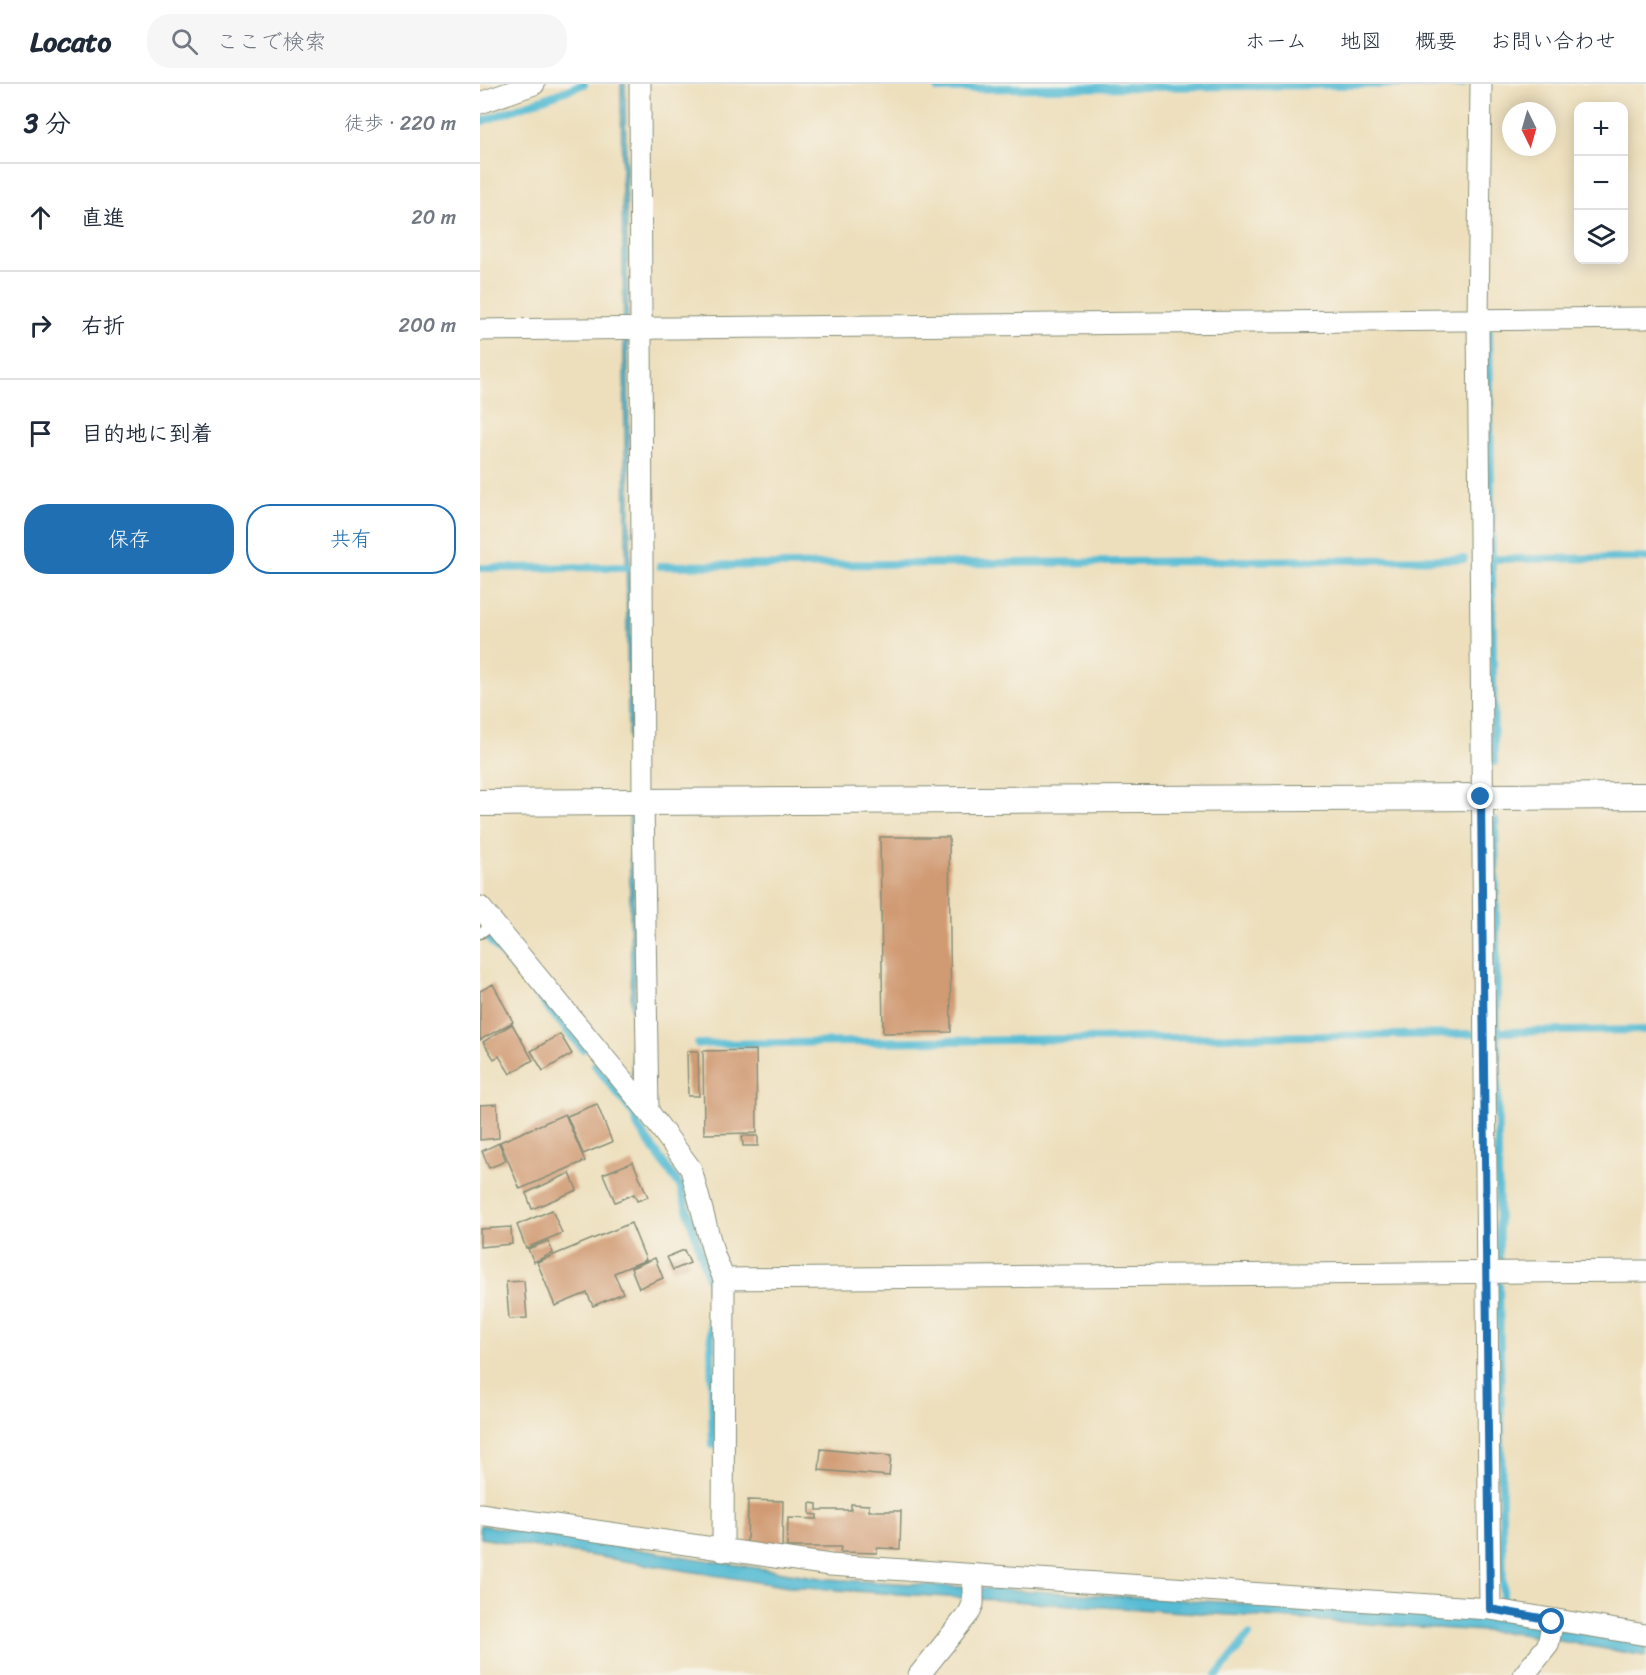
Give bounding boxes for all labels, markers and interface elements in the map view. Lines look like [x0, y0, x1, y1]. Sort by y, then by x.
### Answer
search box [147, 14, 567, 68]
text: Locato [30, 17, 111, 66]
text: ここで検索 [216, 22, 326, 61]
text: ホーム [1245, 22, 1307, 60]
text: 地図 [1340, 22, 1382, 60]
text: 概要 [1415, 22, 1457, 60]
text: お問い合わせ [1490, 22, 1616, 60]
icon: search [168, 25, 201, 58]
text: 3 分 [24, 100, 71, 146]
north arrow [1502, 102, 1556, 156]
map controls [1574, 102, 1628, 264]
button: + [1574, 102, 1628, 156]
text: 徒歩 · 220 m [344, 106, 456, 141]
button: − [1574, 156, 1628, 210]
text: 直進 [81, 198, 125, 237]
text: 20 m [411, 200, 456, 235]
icon: ahead [24, 201, 57, 234]
button: layers [1574, 210, 1628, 264]
text: 右折 [81, 306, 125, 345]
text: 200 m [399, 308, 456, 343]
icon: right [24, 309, 57, 342]
text: 目的地に到着 [81, 414, 213, 453]
icon: arrive [24, 417, 57, 450]
button: 保存 [24, 504, 234, 574]
button: 共有 [246, 504, 456, 574]
route end [1467, 783, 1493, 809]
route start [1538, 1608, 1564, 1634]

